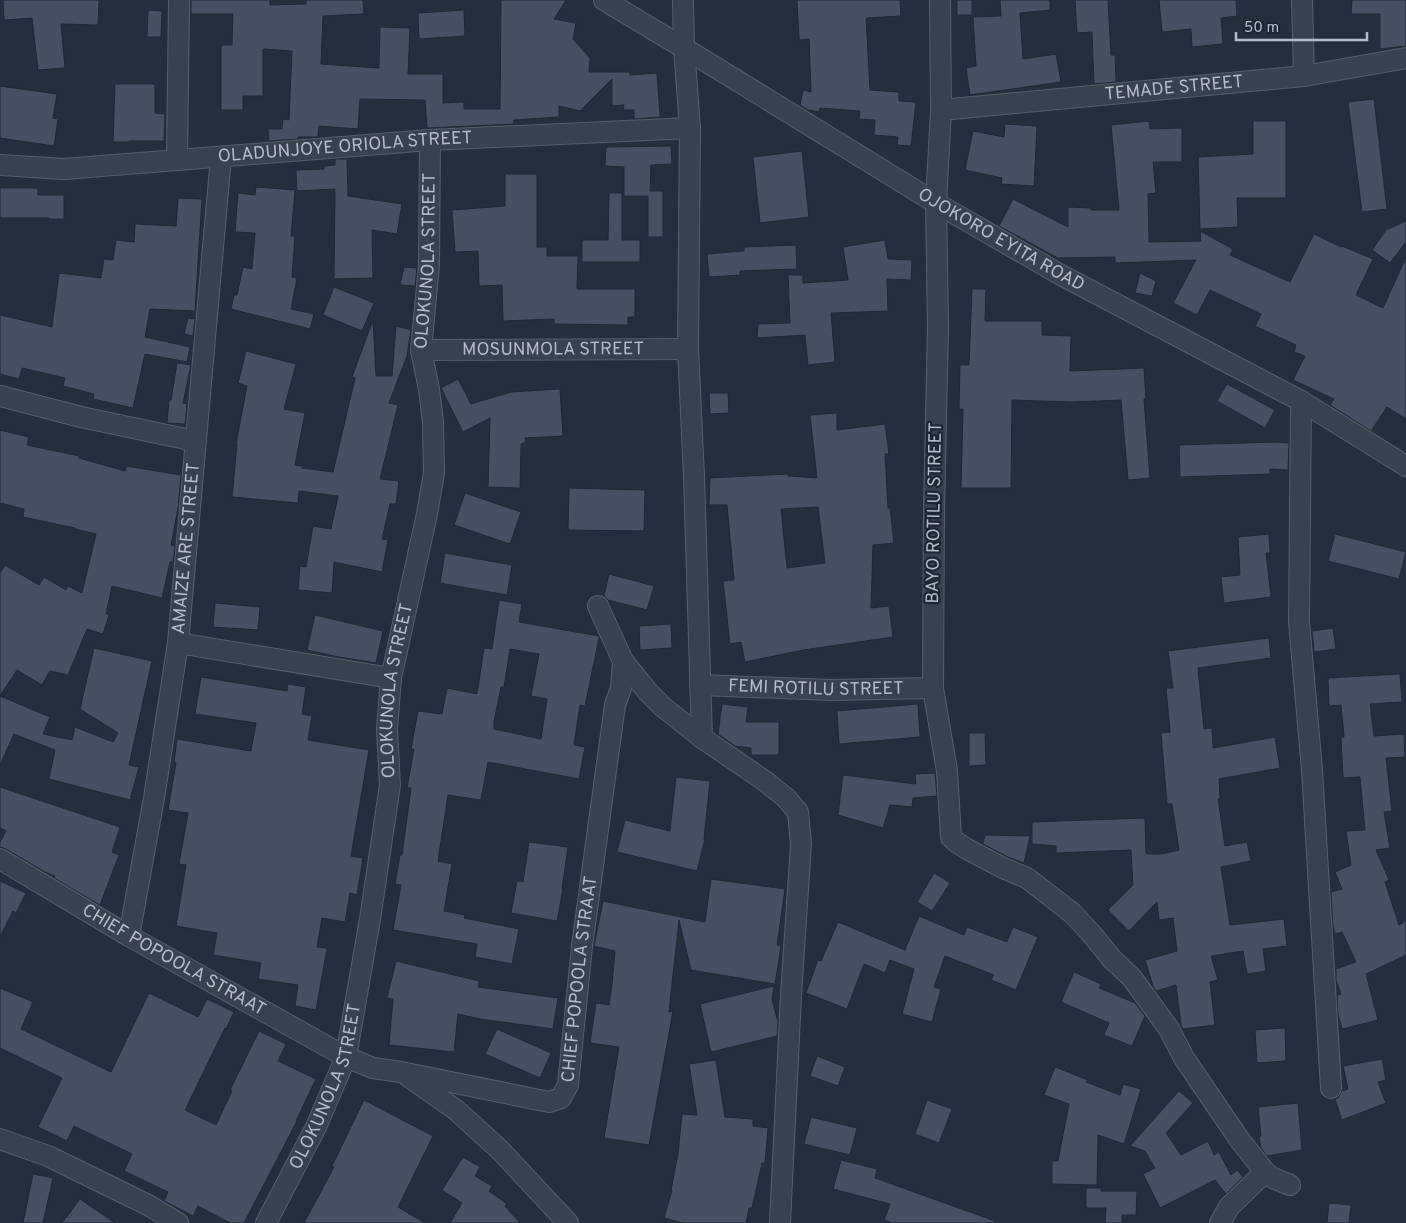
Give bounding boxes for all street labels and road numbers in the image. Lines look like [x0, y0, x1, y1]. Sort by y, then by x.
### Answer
street label: TEMADE STREET [1104, 70, 1244, 106]
street label: OLADUNJOYE ORIOLA STREET [217, 127, 473, 168]
street label: OLOKUNOLA STREET [410, 173, 441, 350]
street label: OJOKORO EYITA ROAD [913, 183, 1089, 297]
street label: MOSUNMOLA STREET [462, 338, 644, 361]
street label: BAYO ROTILU STREET [922, 422, 948, 604]
street label: AMAIZE ARE STREET [167, 462, 205, 635]
street label: OLOKUNOLA STREET [375, 601, 419, 779]
street label: FEMI ROTILU STREET [728, 675, 904, 702]
street label: CHIEF POPOOLA STRAAT [557, 875, 603, 1084]
street label: CHIEF POPOOLA STRAAT [78, 899, 270, 1021]
street label: OLOKUNOLA STREET [284, 1002, 367, 1174]

